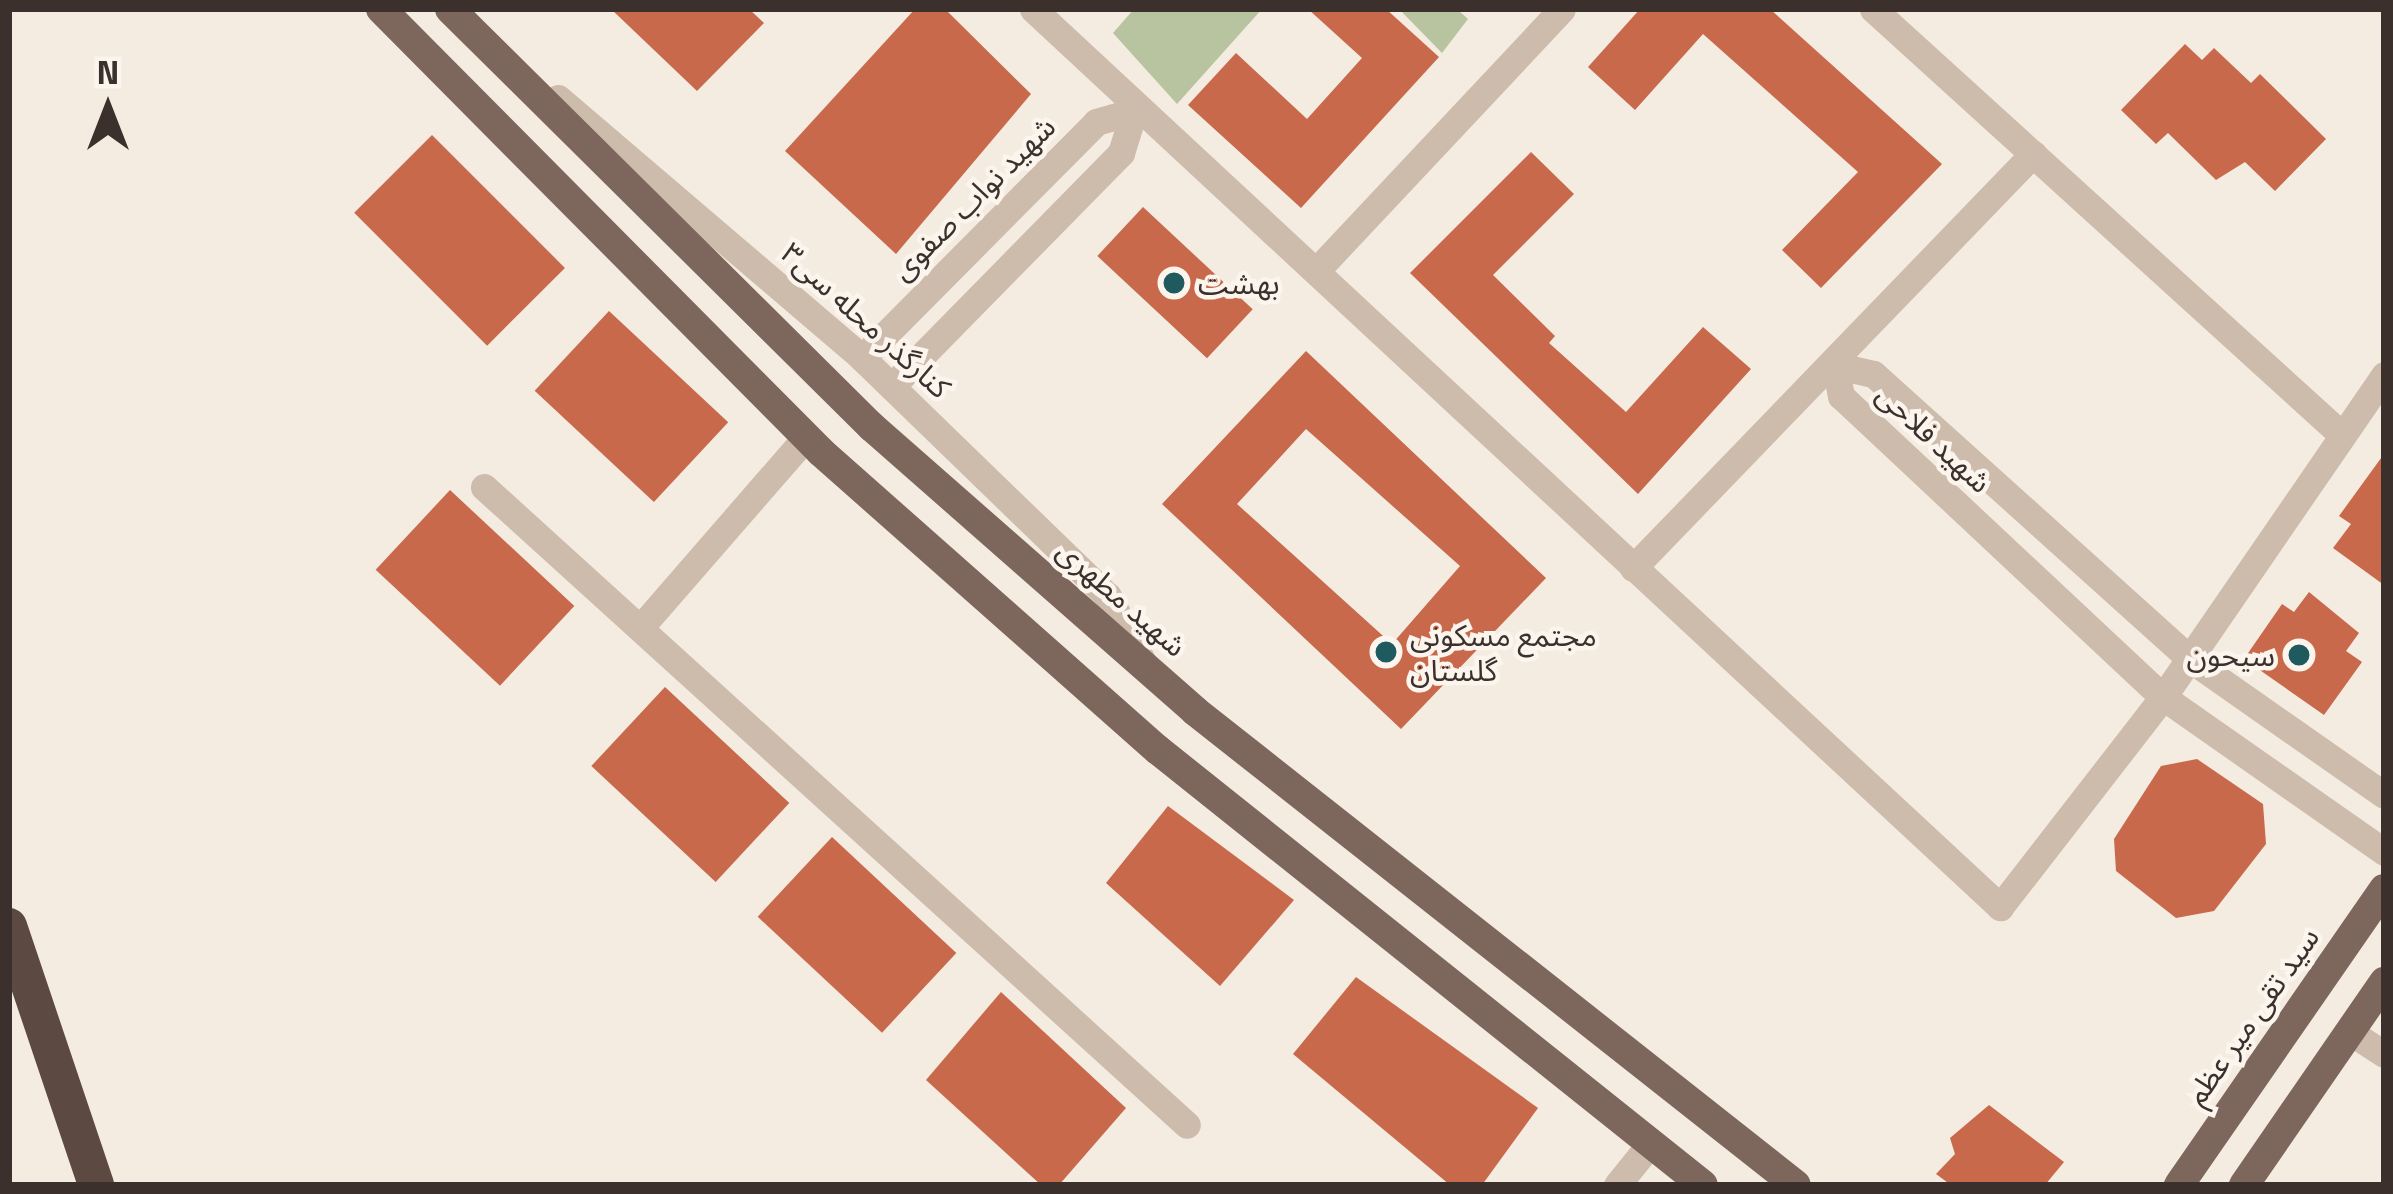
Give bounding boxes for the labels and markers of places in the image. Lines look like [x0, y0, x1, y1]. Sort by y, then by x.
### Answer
place label: بهشت [1198, 265, 1280, 301]
marker: بهشت [1161, 270, 1187, 296]
place label: مجتمع مسکونی گلستان [1410, 617, 1597, 688]
place label: سیحون [2186, 637, 2275, 673]
marker: مجتمع مسکونی گلستان [1373, 639, 1399, 665]
marker: سیحون [2286, 642, 2312, 668]

